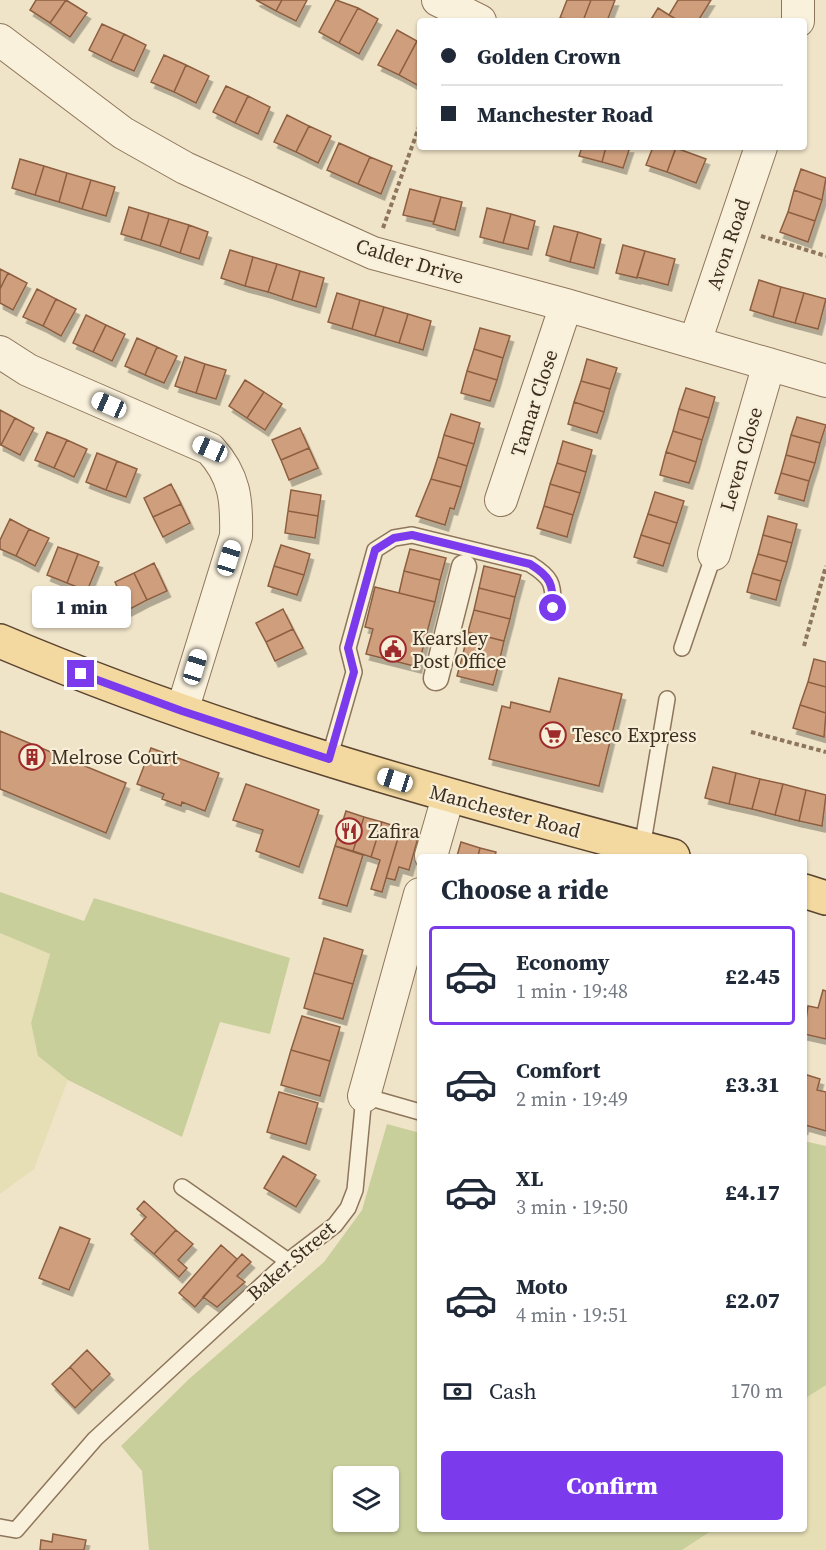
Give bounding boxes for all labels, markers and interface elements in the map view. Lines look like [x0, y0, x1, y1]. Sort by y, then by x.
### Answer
text: Golden Crown [477, 41, 621, 71]
text: Manchester Road [477, 99, 653, 129]
street label: Avon Road [699, 194, 757, 293]
street label: Calder Drive [353, 231, 467, 291]
street label: Tamar Close [504, 346, 564, 460]
car [89, 389, 129, 421]
street label: Leven Close [713, 404, 769, 514]
car [190, 433, 230, 465]
car [215, 538, 243, 578]
callout: 1 min [32, 587, 130, 629]
text: 1 min [55, 593, 108, 621]
route start [539, 594, 566, 621]
place label: Kearsley Post Office [412, 624, 507, 675]
public building icon: Kearsley Post Office [378, 634, 408, 664]
car [181, 647, 209, 687]
route end [67, 660, 94, 687]
supermarket icon: Tesco Express [538, 720, 568, 750]
place label: Tesco Express [572, 721, 697, 749]
building icon: Melrose Court [17, 742, 47, 772]
place label: Melrose Court [51, 743, 178, 771]
car [375, 766, 415, 794]
street label: Manchester Road [426, 777, 584, 845]
restaurant icon: Zafira [334, 816, 364, 846]
place label: Zafira [368, 817, 421, 845]
text: Choose a ride [441, 871, 609, 908]
text: Economy [516, 947, 610, 977]
icon: car [444, 949, 498, 1003]
text: £2.45 [725, 961, 780, 991]
text: 1 min · 19:48 [516, 977, 628, 1005]
text: Comfort [516, 1055, 600, 1085]
icon: car [444, 1057, 498, 1111]
text: £3.31 [725, 1069, 780, 1099]
text: 2 min · 19:49 [516, 1085, 628, 1113]
text: XL [516, 1163, 543, 1193]
icon: car [444, 1165, 498, 1219]
text: £4.17 [725, 1177, 780, 1207]
text: 3 min · 19:50 [516, 1193, 628, 1221]
street label: Baker Street [241, 1215, 341, 1307]
text: Moto [516, 1271, 568, 1301]
icon: car [444, 1273, 498, 1327]
text: £2.07 [725, 1285, 780, 1315]
text: 4 min · 19:51 [516, 1301, 628, 1329]
icon: cash [441, 1375, 474, 1408]
text: Cash [489, 1376, 537, 1406]
text: 170 m [730, 1377, 783, 1405]
button: Confirm [441, 1451, 783, 1520]
map controls [333, 1466, 399, 1532]
button: layers [333, 1466, 399, 1532]

